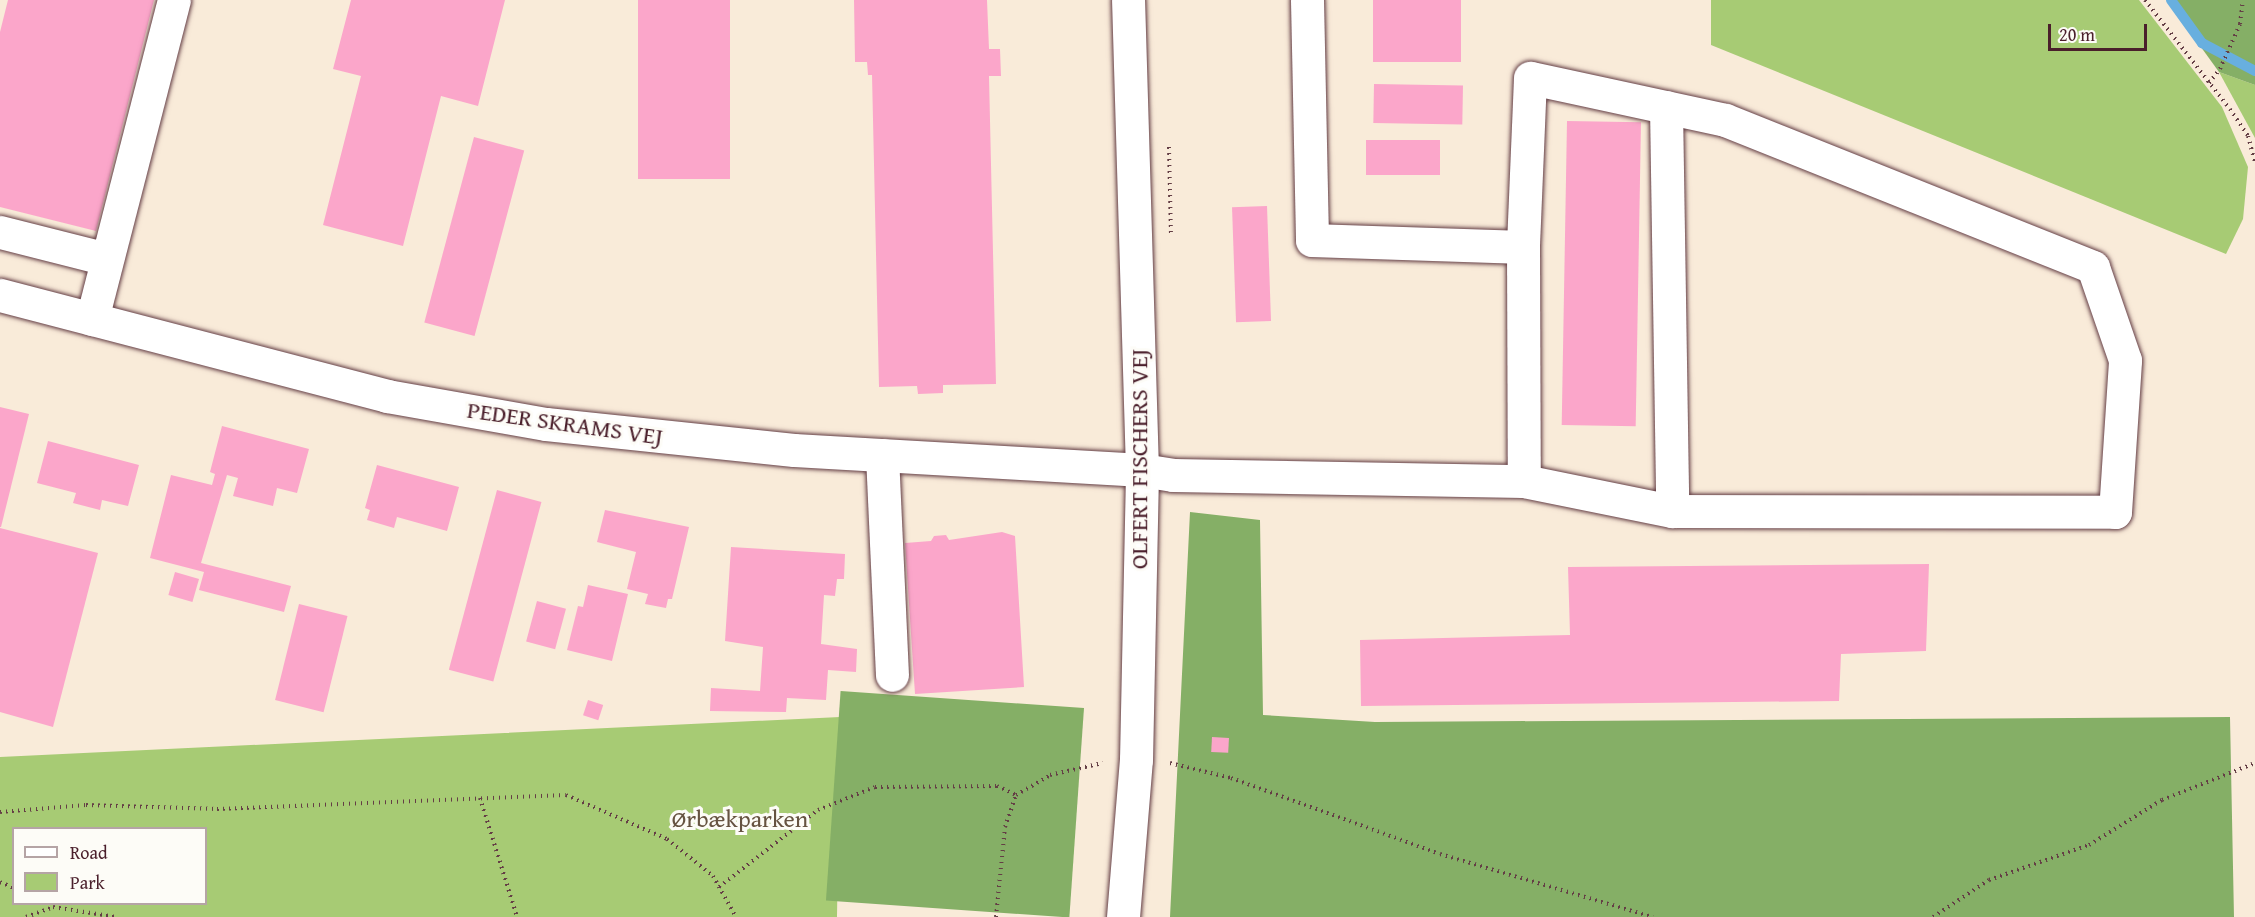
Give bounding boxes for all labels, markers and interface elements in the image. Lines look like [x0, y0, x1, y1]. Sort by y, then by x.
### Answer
scale bar [2051, 12, 2150, 50]
text: 20 m [2059, 21, 2095, 48]
street label: OLFERT FISCHERS VEJ [1125, 349, 1153, 569]
street label: PEDER SKRAMS VEJ [465, 395, 665, 451]
park label: Ørbækparken [672, 805, 808, 833]
legend [12, 827, 207, 905]
text: Road [70, 839, 108, 866]
text: Park [70, 869, 105, 896]

